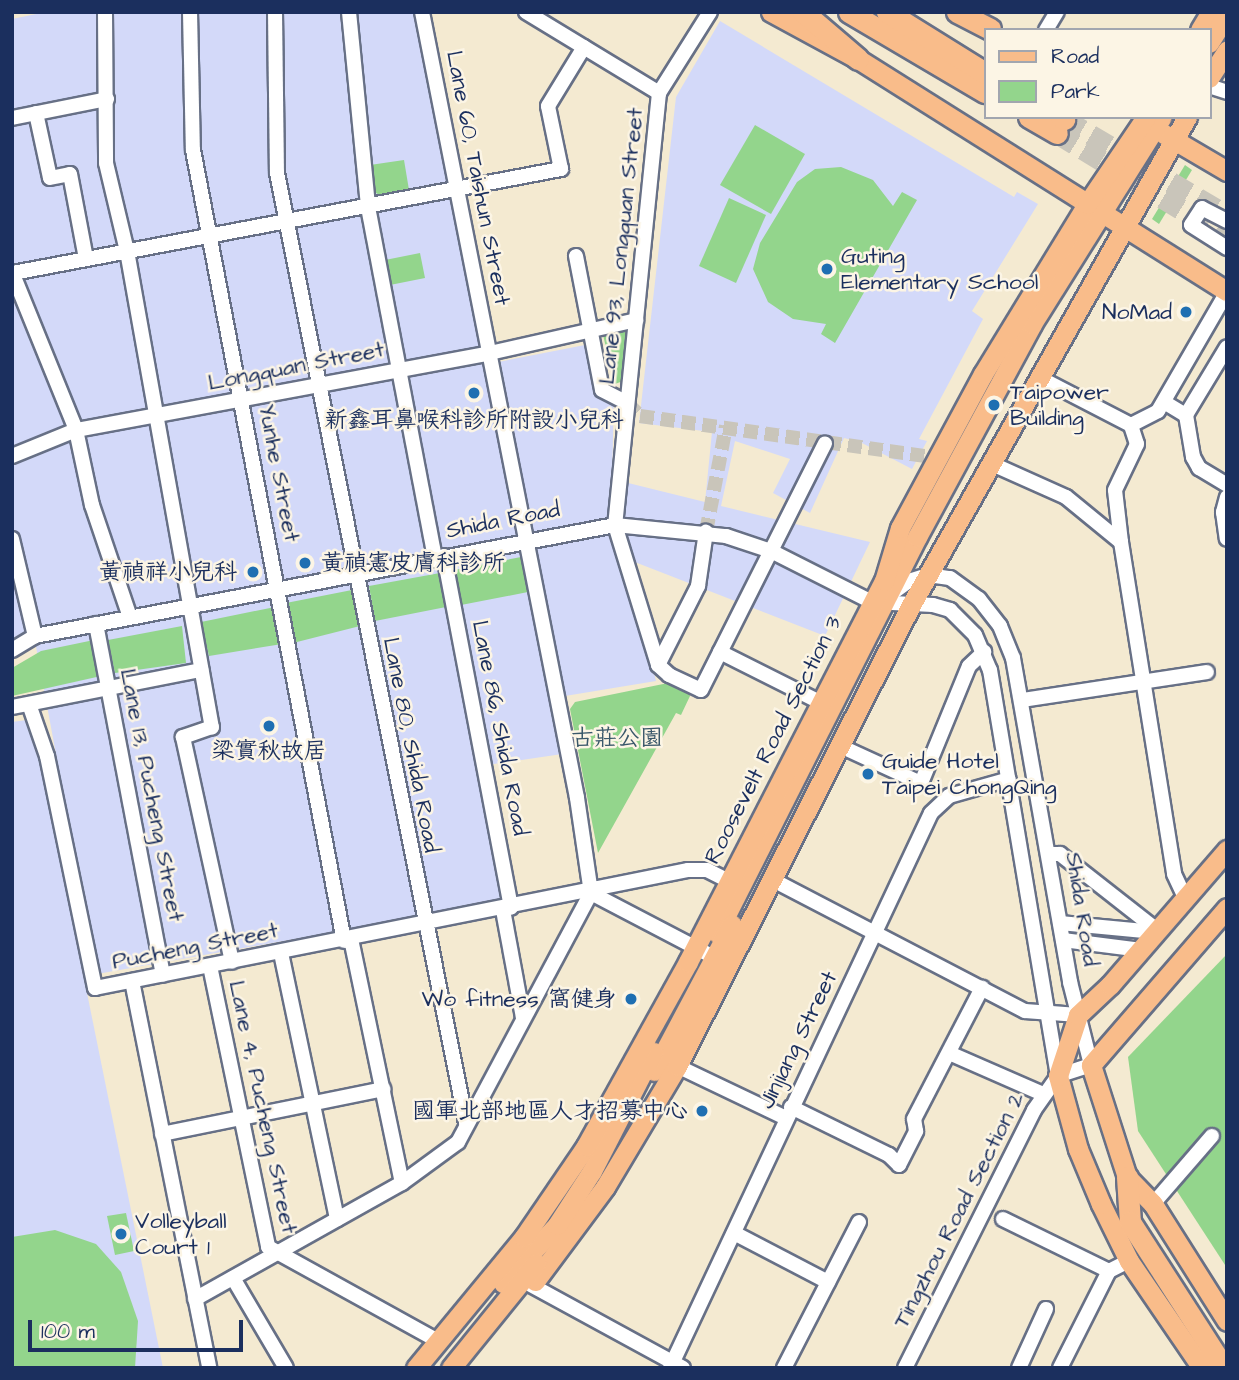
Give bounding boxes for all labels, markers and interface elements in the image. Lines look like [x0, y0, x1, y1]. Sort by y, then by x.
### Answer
legend [984, 28, 1211, 119]
text: Road [1051, 42, 1099, 71]
street label: Lane 60, Taishun Street [440, 48, 516, 308]
text: Park [1051, 77, 1100, 106]
street label: Lane 93, Longquan Street [593, 106, 649, 386]
place label: Guting Elementary School [841, 242, 1038, 296]
marker: Guting Elementary School [819, 261, 835, 277]
place label: NoMad [1102, 298, 1172, 326]
marker: NoMad [1178, 304, 1194, 320]
street label: Longquan Street [205, 335, 387, 397]
place label: Taipower Building [1010, 378, 1109, 432]
marker: 新鑫耳鼻喉科診所附設小兒科 [464, 383, 484, 403]
marker: Taipower Building [984, 395, 1004, 415]
street label: Yunhe Street [252, 402, 306, 544]
place label: 新鑫耳鼻喉科診所附設小兒科 [325, 406, 623, 434]
street label: Shida Road [444, 495, 562, 545]
place label: 黃禎憲皮膚科診所 [321, 549, 505, 577]
marker: 黃禎憲皮膚科診所 [295, 553, 315, 573]
place label: 黃禎祥小兒科 [99, 558, 237, 586]
marker: 黃禎祥小兒科 [243, 562, 263, 582]
street label: Roosevelt Road Section 3 [698, 611, 848, 869]
street label: Lane 86, Shida Road [466, 618, 534, 838]
street label: Lane 80, Shida Road [377, 635, 445, 855]
street label: Lane 13, Pucheng Street [114, 666, 190, 924]
marker: 梁實秋故居 [261, 718, 277, 734]
park label: 古莊公園 [571, 724, 663, 752]
place label: 梁實秋故居 [212, 737, 326, 765]
place label: Guide Hotel Taipei ChongQing [882, 747, 1057, 801]
marker: Guide Hotel Taipei ChongQing [860, 766, 876, 782]
street label: Shida Road [1059, 850, 1105, 968]
street label: Pucheng Street [110, 916, 280, 976]
street label: Jinjiang Street [753, 967, 843, 1113]
street label: Lane 4, Pucheng Street [223, 978, 303, 1236]
place label: Wo fitness 窩健身 [422, 985, 617, 1013]
marker: Wo fitness 窩健身 [623, 991, 639, 1007]
street label: Tingzhou Road Section 2 [887, 1087, 1031, 1333]
place label: 國軍北部地區人才招募中心 [412, 1097, 688, 1125]
marker: 國軍北部地區人才招募中心 [694, 1103, 710, 1119]
place label: Volleyball Court 1 [135, 1207, 227, 1261]
marker: Volleyball Court 1 [113, 1226, 129, 1242]
scale bar [32, 1306, 247, 1350]
text: 100 m [41, 1317, 95, 1346]

